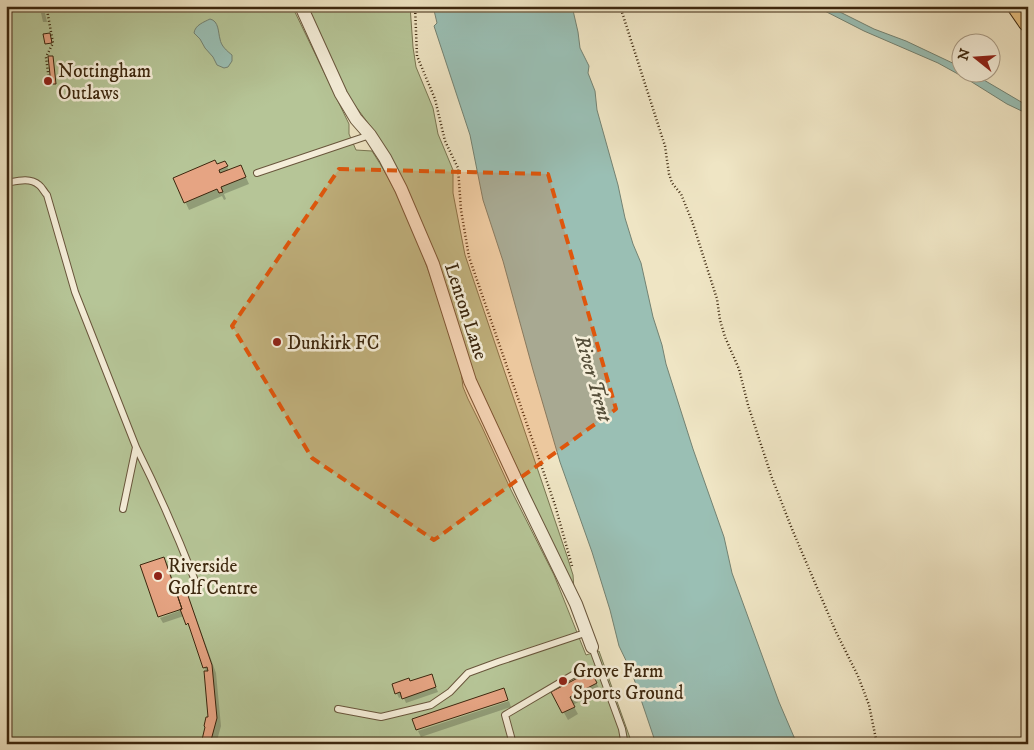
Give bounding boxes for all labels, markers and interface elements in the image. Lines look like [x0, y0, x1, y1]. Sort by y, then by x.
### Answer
north arrow [952, 32, 1002, 82]
text: N [954, 46, 975, 63]
place label: Nottingham Outlaws [58, 60, 151, 105]
marker: Nottingham Outlaws [42, 75, 54, 87]
street label: Lenton Lane [439, 260, 492, 363]
water label: River Trent [568, 331, 617, 426]
place label: Dunkirk FC [287, 332, 379, 355]
marker: Dunkirk FC [271, 336, 283, 348]
place label: Riverside Golf Centre [168, 555, 258, 600]
marker: Riverside Golf Centre [152, 570, 164, 582]
place label: Grove Farm Sports Ground [573, 660, 684, 705]
marker: Grove Farm Sports Ground [557, 675, 569, 687]

